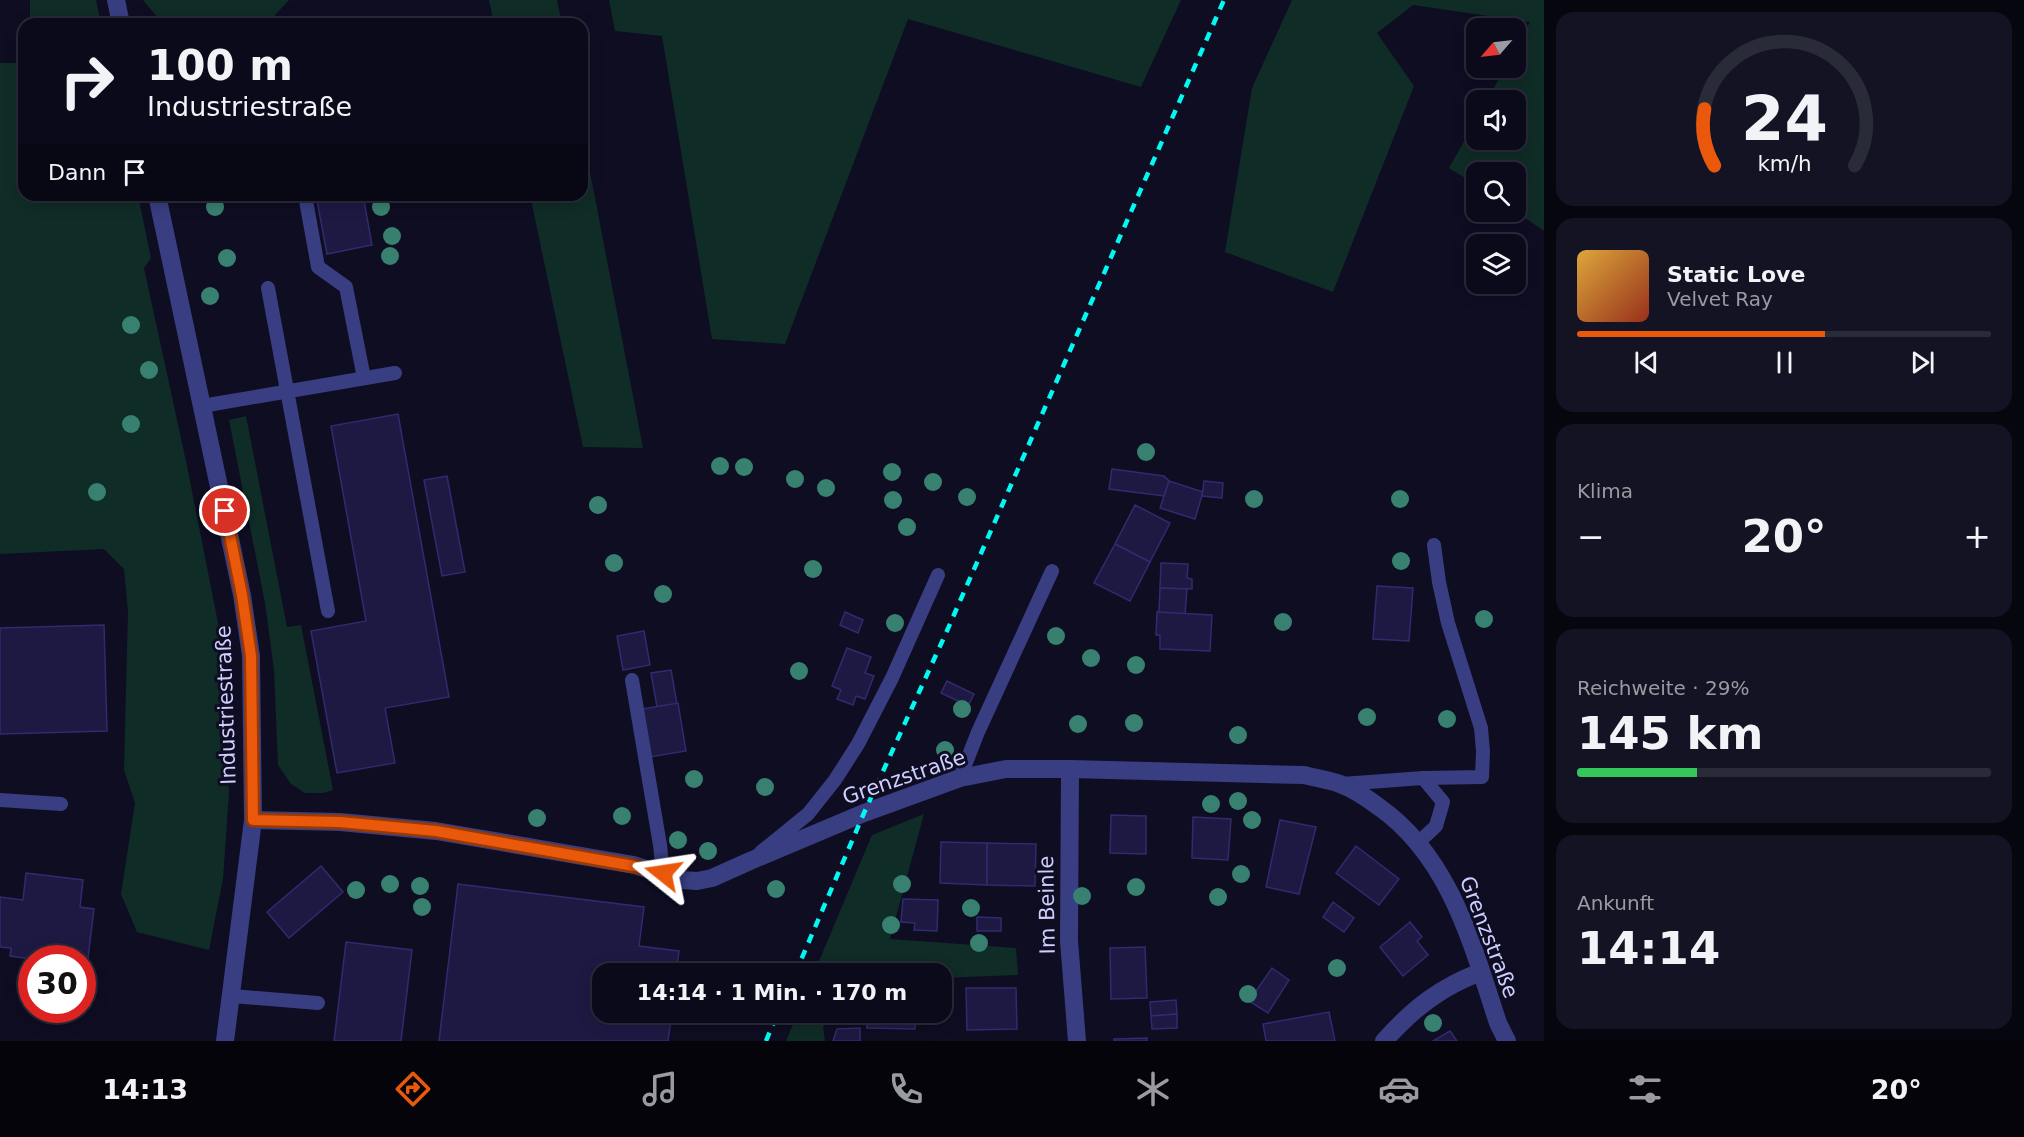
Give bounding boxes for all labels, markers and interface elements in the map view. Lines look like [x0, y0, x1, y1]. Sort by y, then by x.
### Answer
north arrow [1466, 18, 1526, 78]
map controls [1466, 18, 1526, 294]
text: 100 m [147, 41, 293, 90]
icon: right [48, 42, 126, 120]
text: 24 [1741, 82, 1827, 155]
button: sound [1466, 90, 1526, 150]
text: Industriestraße [147, 91, 352, 122]
text: km/h [1757, 151, 1811, 176]
icon: arrive [118, 156, 151, 189]
text: Dann [48, 160, 106, 185]
button: search [1466, 162, 1526, 222]
button: layers [1466, 234, 1526, 294]
text: Static Love [1667, 262, 1805, 287]
text: Velvet Ray [1667, 287, 1773, 311]
icon: previous [1630, 346, 1663, 379]
icon: pause [1768, 346, 1801, 379]
icon: next [1906, 346, 1939, 379]
text: Klima [1577, 479, 1633, 503]
pin [199, 485, 250, 536]
icon: arrive [208, 494, 241, 527]
text: 20° [1741, 510, 1827, 563]
text: − [1577, 517, 1605, 556]
text: + [1963, 517, 1991, 556]
street label: Industriestraße [211, 625, 241, 785]
text: Reichweite · 29% [1577, 676, 1749, 700]
text: 145 km [1577, 707, 1763, 760]
street label: Grenzstraße [839, 745, 969, 809]
position arrow [631, 841, 695, 905]
street label: Im Beinle [1034, 856, 1060, 954]
street label: Grenzstraße [1455, 873, 1523, 1001]
text: Ankunft [1577, 891, 1654, 915]
text: 14:14 [1577, 922, 1720, 975]
speed limit sign: 30 [18, 945, 96, 1023]
text: 14:14 · 1 Min. · 170 m [637, 980, 907, 1005]
icon: directions [392, 1068, 434, 1110]
icon: music [639, 1068, 681, 1110]
icon: phone [885, 1068, 927, 1110]
icon: climate [1132, 1068, 1174, 1110]
icon: car [1378, 1068, 1420, 1110]
icon: filters [1624, 1068, 1666, 1110]
text: 14:13 [102, 1074, 188, 1105]
text: 20° [1871, 1074, 1922, 1105]

